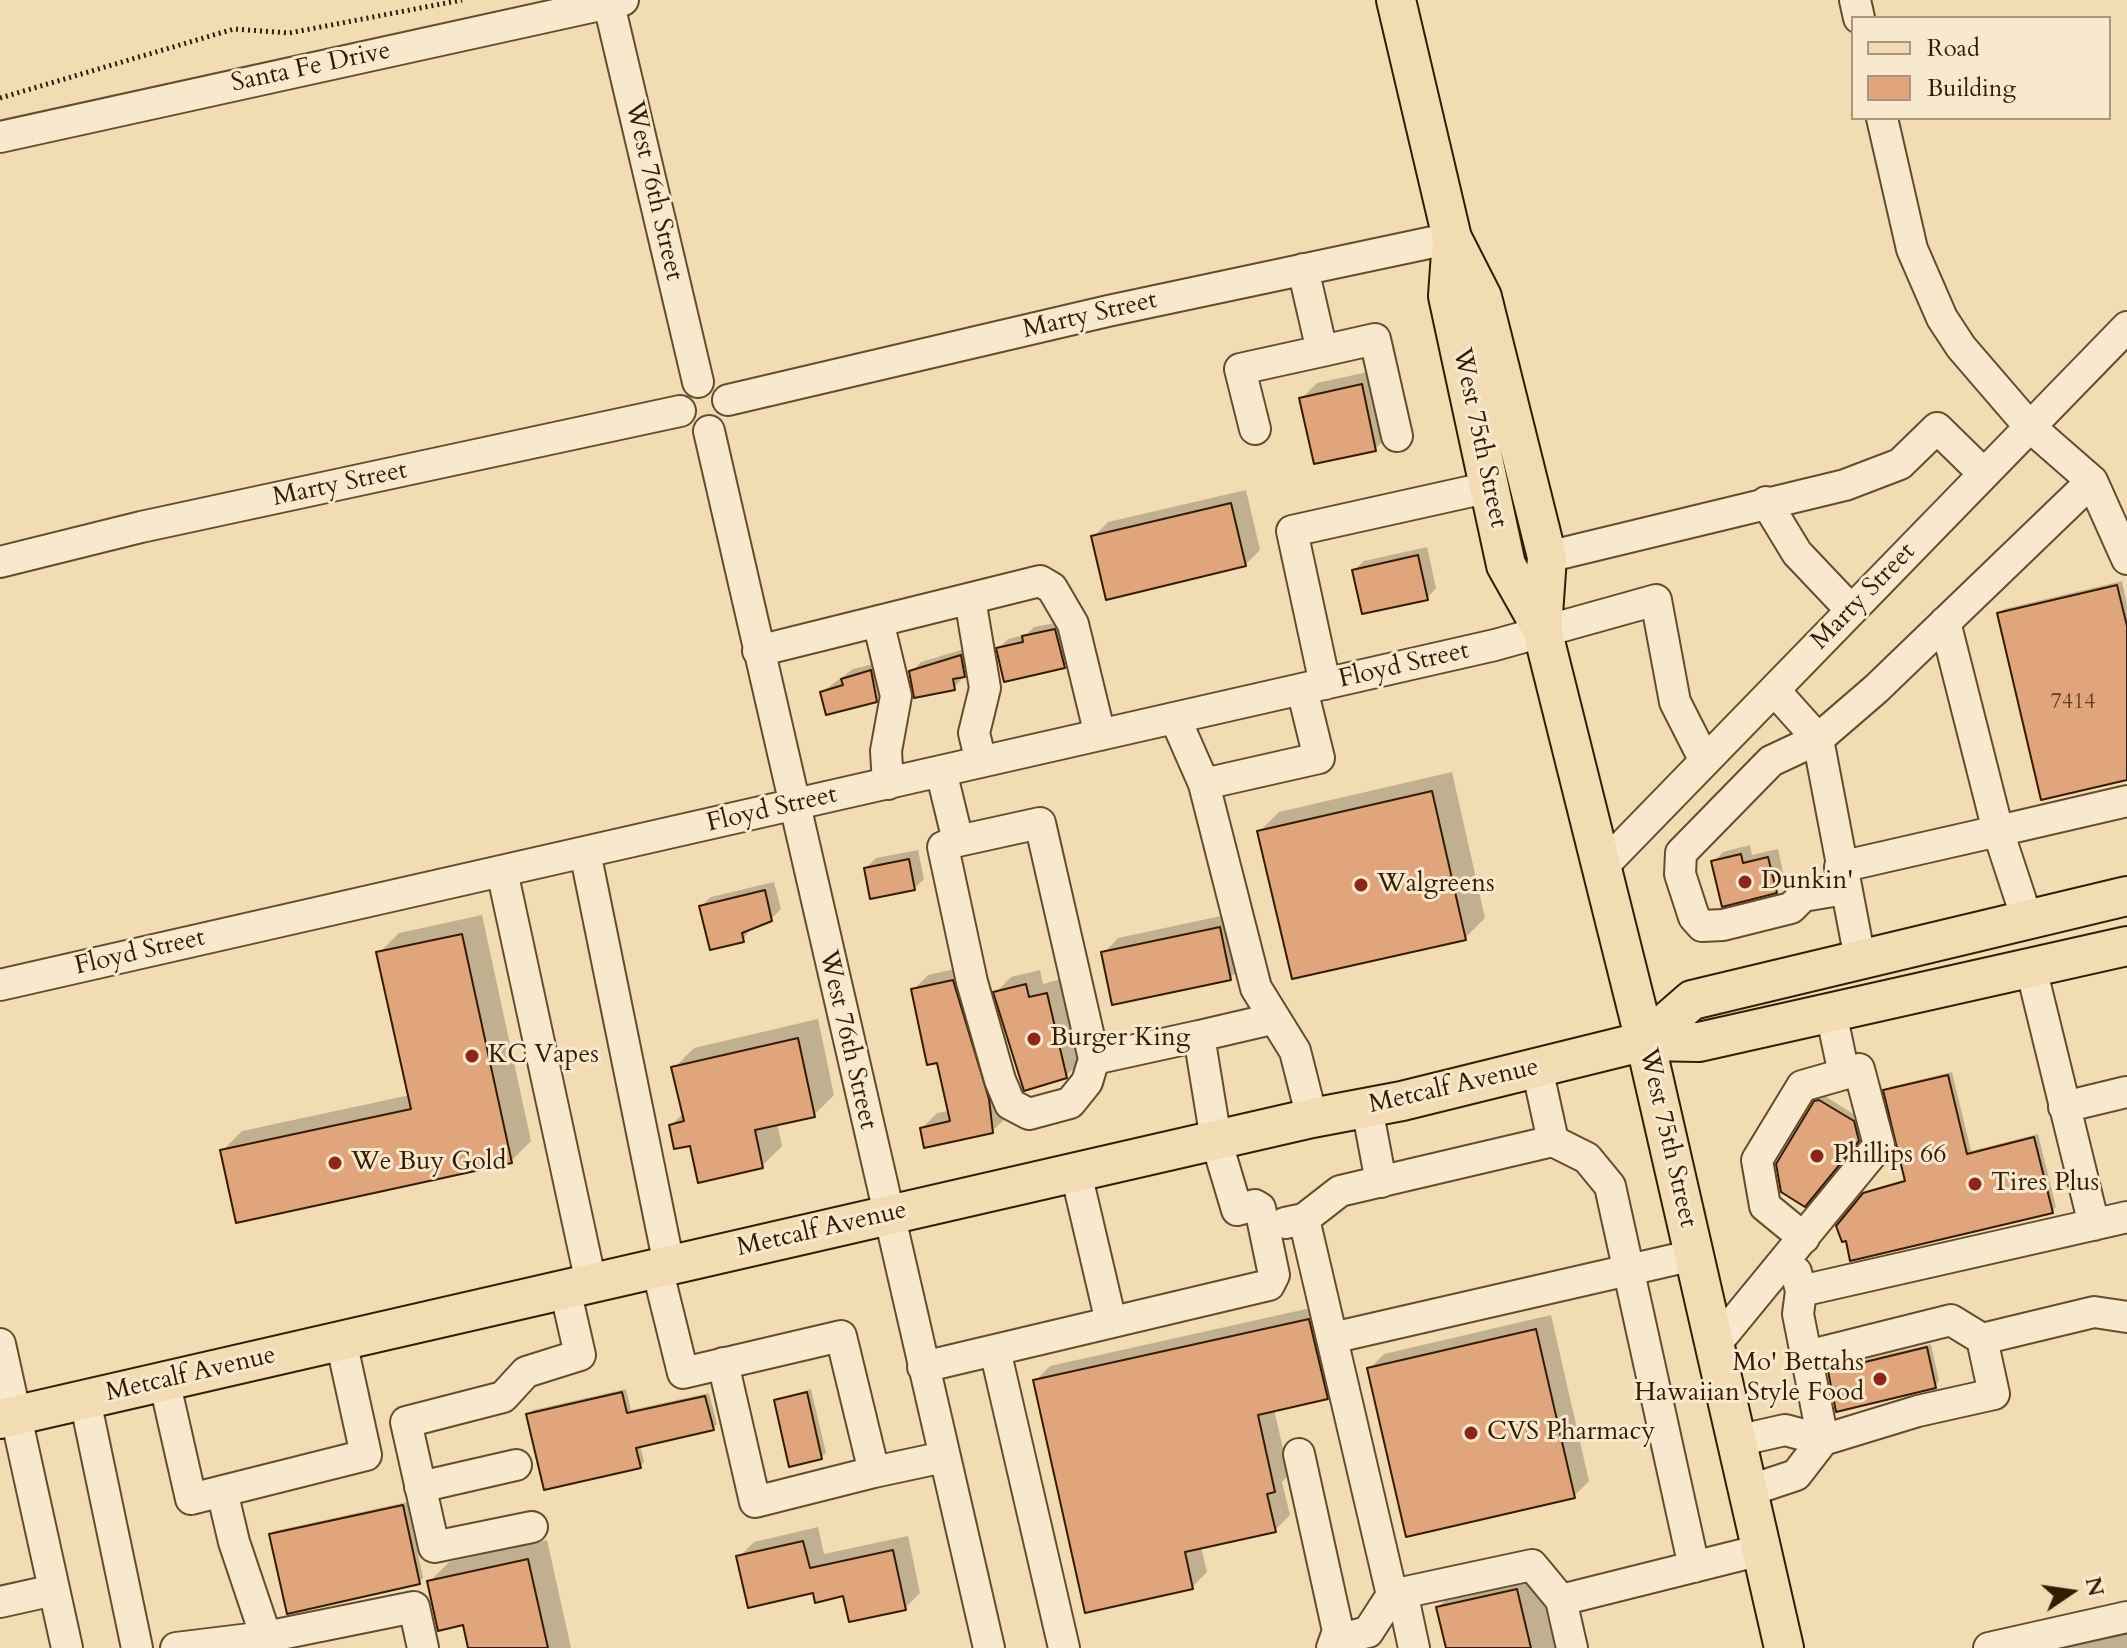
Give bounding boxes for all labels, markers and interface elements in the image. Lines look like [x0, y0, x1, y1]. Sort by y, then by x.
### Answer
legend [1851, 16, 2111, 120]
text: Road [1927, 32, 1980, 65]
street label: Santa Fe Drive [229, 36, 393, 100]
text: Building [1927, 72, 2016, 105]
street label: West 76th Street [617, 98, 689, 284]
street label: Marty Street [1020, 285, 1160, 347]
street label: West 75th Street [1445, 345, 1513, 531]
street label: Marty Street [270, 456, 410, 514]
street label: Marty Street [1805, 537, 1923, 657]
street label: Floyd Street [1336, 636, 1472, 696]
house number: 7414 [2050, 690, 2096, 716]
street label: Floyd Street [704, 780, 840, 840]
place label: Dunkin' [1761, 866, 1853, 898]
place label: Walgreens [1377, 869, 1495, 901]
marker: Dunkin' [1736, 873, 1754, 891]
marker: Walgreens [1352, 876, 1370, 894]
street label: Floyd Street [72, 923, 208, 983]
street label: West 76th Street [811, 947, 883, 1133]
place label: Burger King [1050, 1023, 1190, 1055]
marker: Burger King [1025, 1030, 1043, 1048]
place label: KC Vapes [488, 1040, 599, 1072]
street label: West 75th Street [1631, 1045, 1703, 1231]
marker: KC Vapes [463, 1047, 481, 1065]
street label: Metcalf Avenue [1366, 1052, 1542, 1122]
place label: Phillips 66 [1833, 1140, 1947, 1172]
place label: We Buy Gold [351, 1147, 506, 1179]
marker: Phillips 66 [1808, 1147, 1826, 1165]
marker: We Buy Gold [326, 1154, 344, 1172]
place label: Tires Plus [1991, 1168, 2099, 1200]
marker: Tires Plus [1966, 1175, 1984, 1193]
street label: Metcalf Avenue [734, 1195, 910, 1265]
street label: Metcalf Avenue [103, 1340, 279, 1410]
place label: Mo' Bettahs Hawaiian Style Food [1634, 1348, 1864, 1410]
marker: Mo' Bettahs Hawaiian Style Food [1871, 1370, 1889, 1388]
place label: CVS Pharmacy [1487, 1417, 1655, 1449]
marker: CVS Pharmacy [1462, 1424, 1480, 1442]
north arrow [2031, 1552, 2111, 1632]
text: N [2078, 1574, 2111, 1599]

